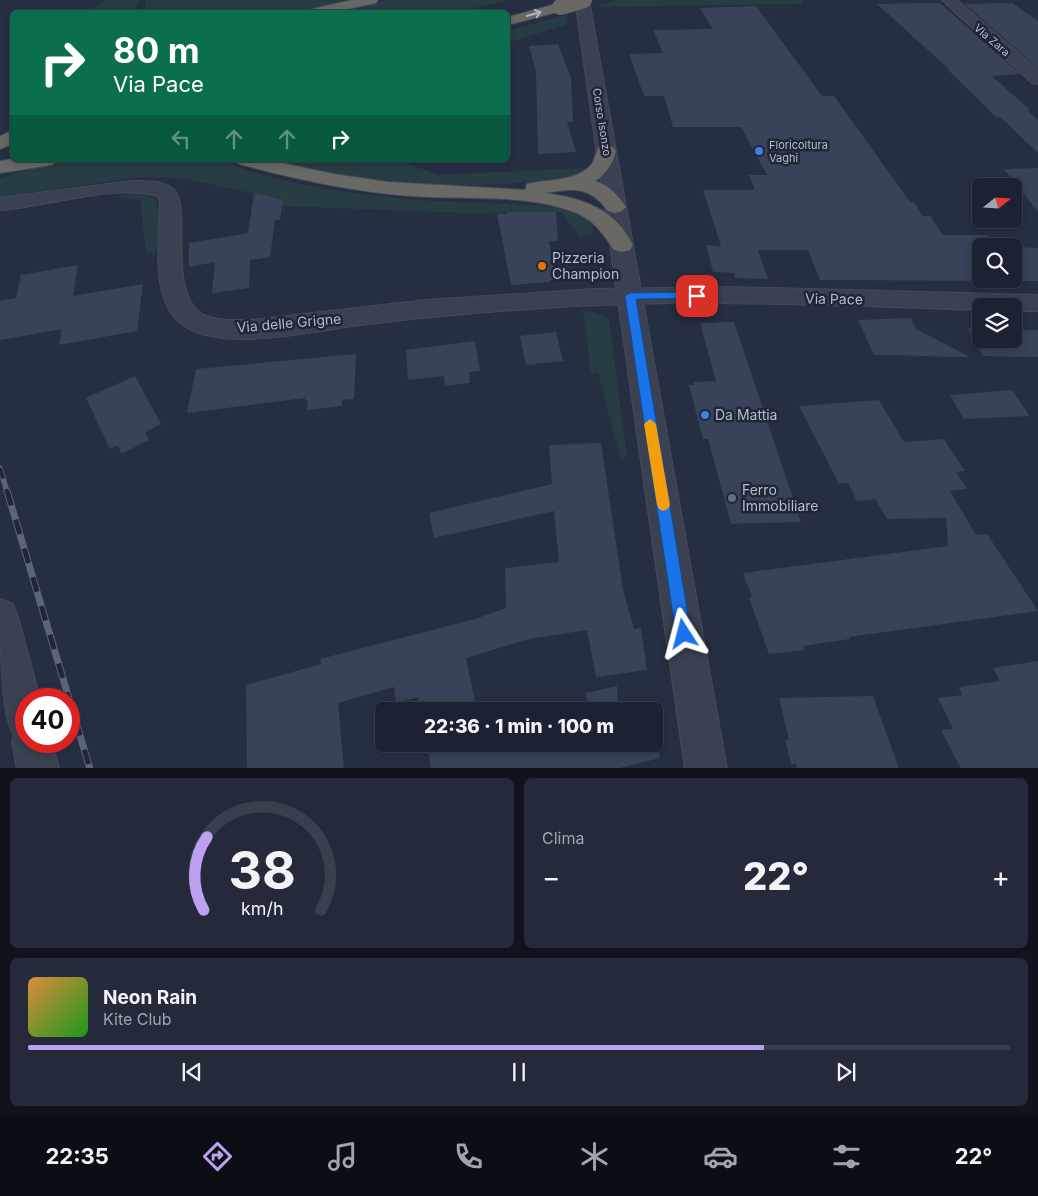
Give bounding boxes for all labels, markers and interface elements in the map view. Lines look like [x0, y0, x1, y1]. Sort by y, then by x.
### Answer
one-way arrow [525, 9, 541, 18]
street label: Via Zara [971, 21, 1013, 59]
text: 80 m [113, 29, 200, 71]
icon: right [30, 30, 95, 95]
text: Via Pace [113, 71, 204, 97]
street label: Corso Isonzo [590, 87, 614, 157]
icon: left [167, 125, 195, 153]
icon: ahead [220, 125, 248, 153]
icon: ahead [273, 125, 301, 153]
icon: right [326, 125, 354, 153]
place label: Floricoltura Vaghi [769, 138, 828, 165]
marker: Floricoltura Vaghi [753, 145, 765, 157]
north arrow [972, 178, 1022, 228]
map controls [972, 178, 1022, 348]
button: search [972, 238, 1022, 288]
place label: Pizzeria Champion [552, 249, 619, 282]
marker: Pizzeria Champion [536, 260, 548, 272]
pin [676, 275, 718, 317]
icon: arrive [683, 282, 711, 310]
street label: Via Pace [805, 289, 863, 308]
button: layers [972, 298, 1022, 348]
street label: Via delle Grigne [236, 309, 342, 336]
place label: Da Mattia [715, 406, 777, 423]
marker: Da Mattia [699, 409, 711, 421]
place label: Ferro Immobiliare [742, 481, 819, 514]
marker: Ferro Immobiliare [726, 492, 738, 504]
position arrow [657, 607, 709, 659]
speed limit sign: 40 [15, 688, 80, 753]
text: 22:36 · 1 min · 100 m [424, 715, 614, 738]
text: Clima [542, 828, 584, 848]
text: 38 [228, 839, 296, 902]
text: 22° [743, 853, 809, 899]
text: − [542, 860, 561, 894]
text: + [991, 860, 1010, 894]
text: km/h [241, 898, 283, 919]
text: Neon Rain [103, 986, 197, 1009]
text: Kite Club [103, 1009, 172, 1029]
icon: previous [178, 1058, 206, 1086]
icon: pause [505, 1058, 533, 1086]
icon: next [832, 1058, 860, 1086]
icon: directions [200, 1139, 235, 1174]
icon: music [325, 1139, 360, 1174]
icon: phone [451, 1139, 486, 1174]
icon: climate [577, 1139, 612, 1174]
icon: car [703, 1139, 738, 1174]
icon: filters [829, 1139, 864, 1174]
text: 22:35 [45, 1143, 109, 1169]
text: 22° [955, 1143, 992, 1169]

